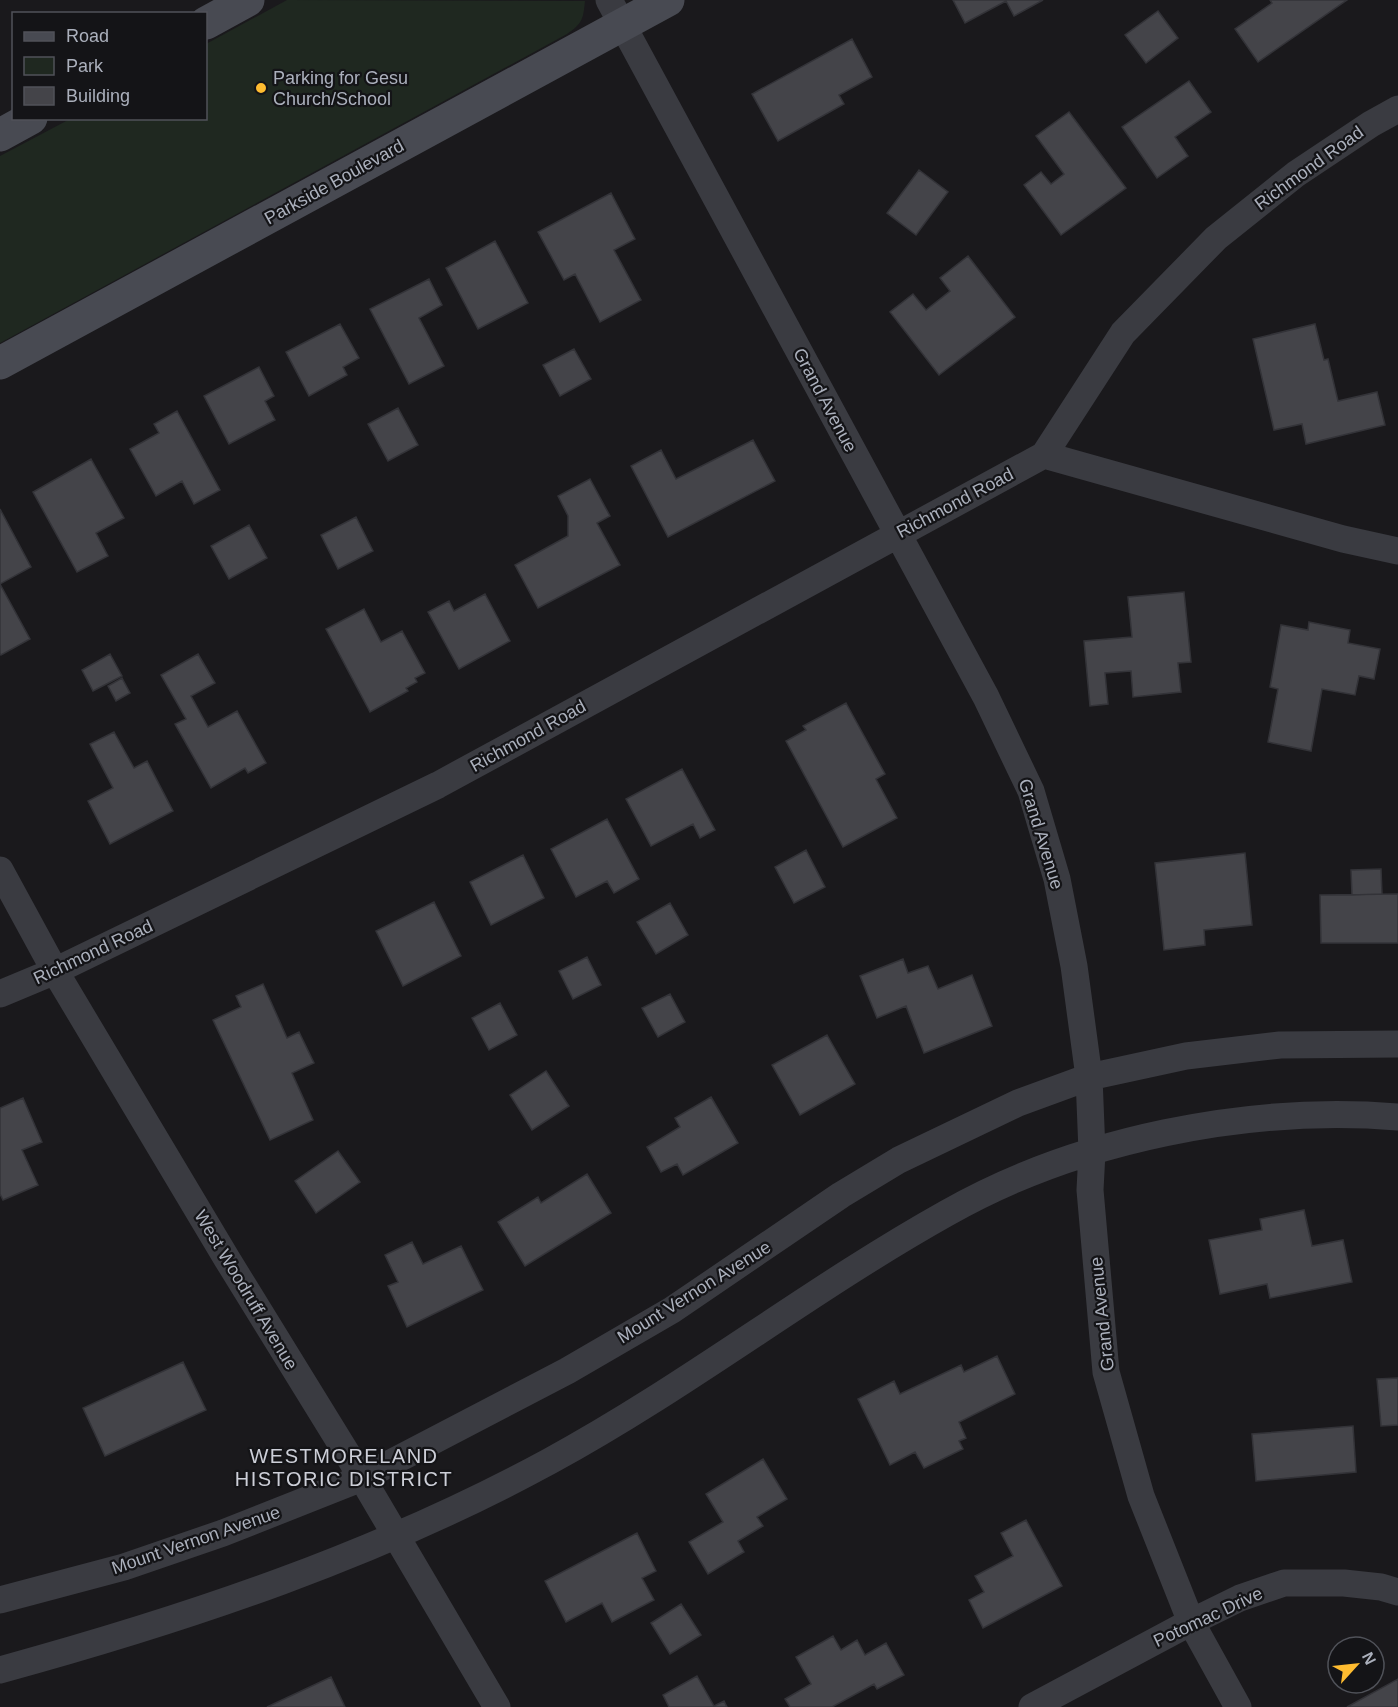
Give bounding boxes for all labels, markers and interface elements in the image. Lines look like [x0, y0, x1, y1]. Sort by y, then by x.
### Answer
legend [12, 12, 207, 120]
text: Road [66, 26, 109, 46]
text: Park [66, 56, 104, 76]
place label: Parking for Gesu Church/School [273, 68, 408, 109]
marker: Parking for Gesu Church/School [254, 81, 268, 95]
text: Building [66, 86, 130, 106]
street label: Richmond Road [1251, 122, 1367, 214]
street label: Parkside Boulevard [261, 135, 407, 229]
street label: Grand Avenue [789, 345, 861, 455]
street label: Richmond Road [893, 464, 1017, 542]
street label: Richmond Road [467, 696, 589, 776]
street label: Grand Avenue [1015, 776, 1067, 892]
street label: Richmond Road [30, 916, 156, 988]
street label: West Woodruff Avenue [190, 1207, 302, 1373]
street label: Mount Vernon Avenue [614, 1237, 774, 1347]
street label: Grand Avenue [1086, 1256, 1118, 1372]
district label: WESTMORELAND HISTORIC DISTRICT [235, 1445, 453, 1490]
street label: Mount Vernon Avenue [109, 1502, 283, 1578]
street label: Potomac Drive [1150, 1583, 1266, 1651]
north arrow [1326, 1635, 1386, 1695]
text: N [1359, 1649, 1379, 1667]

